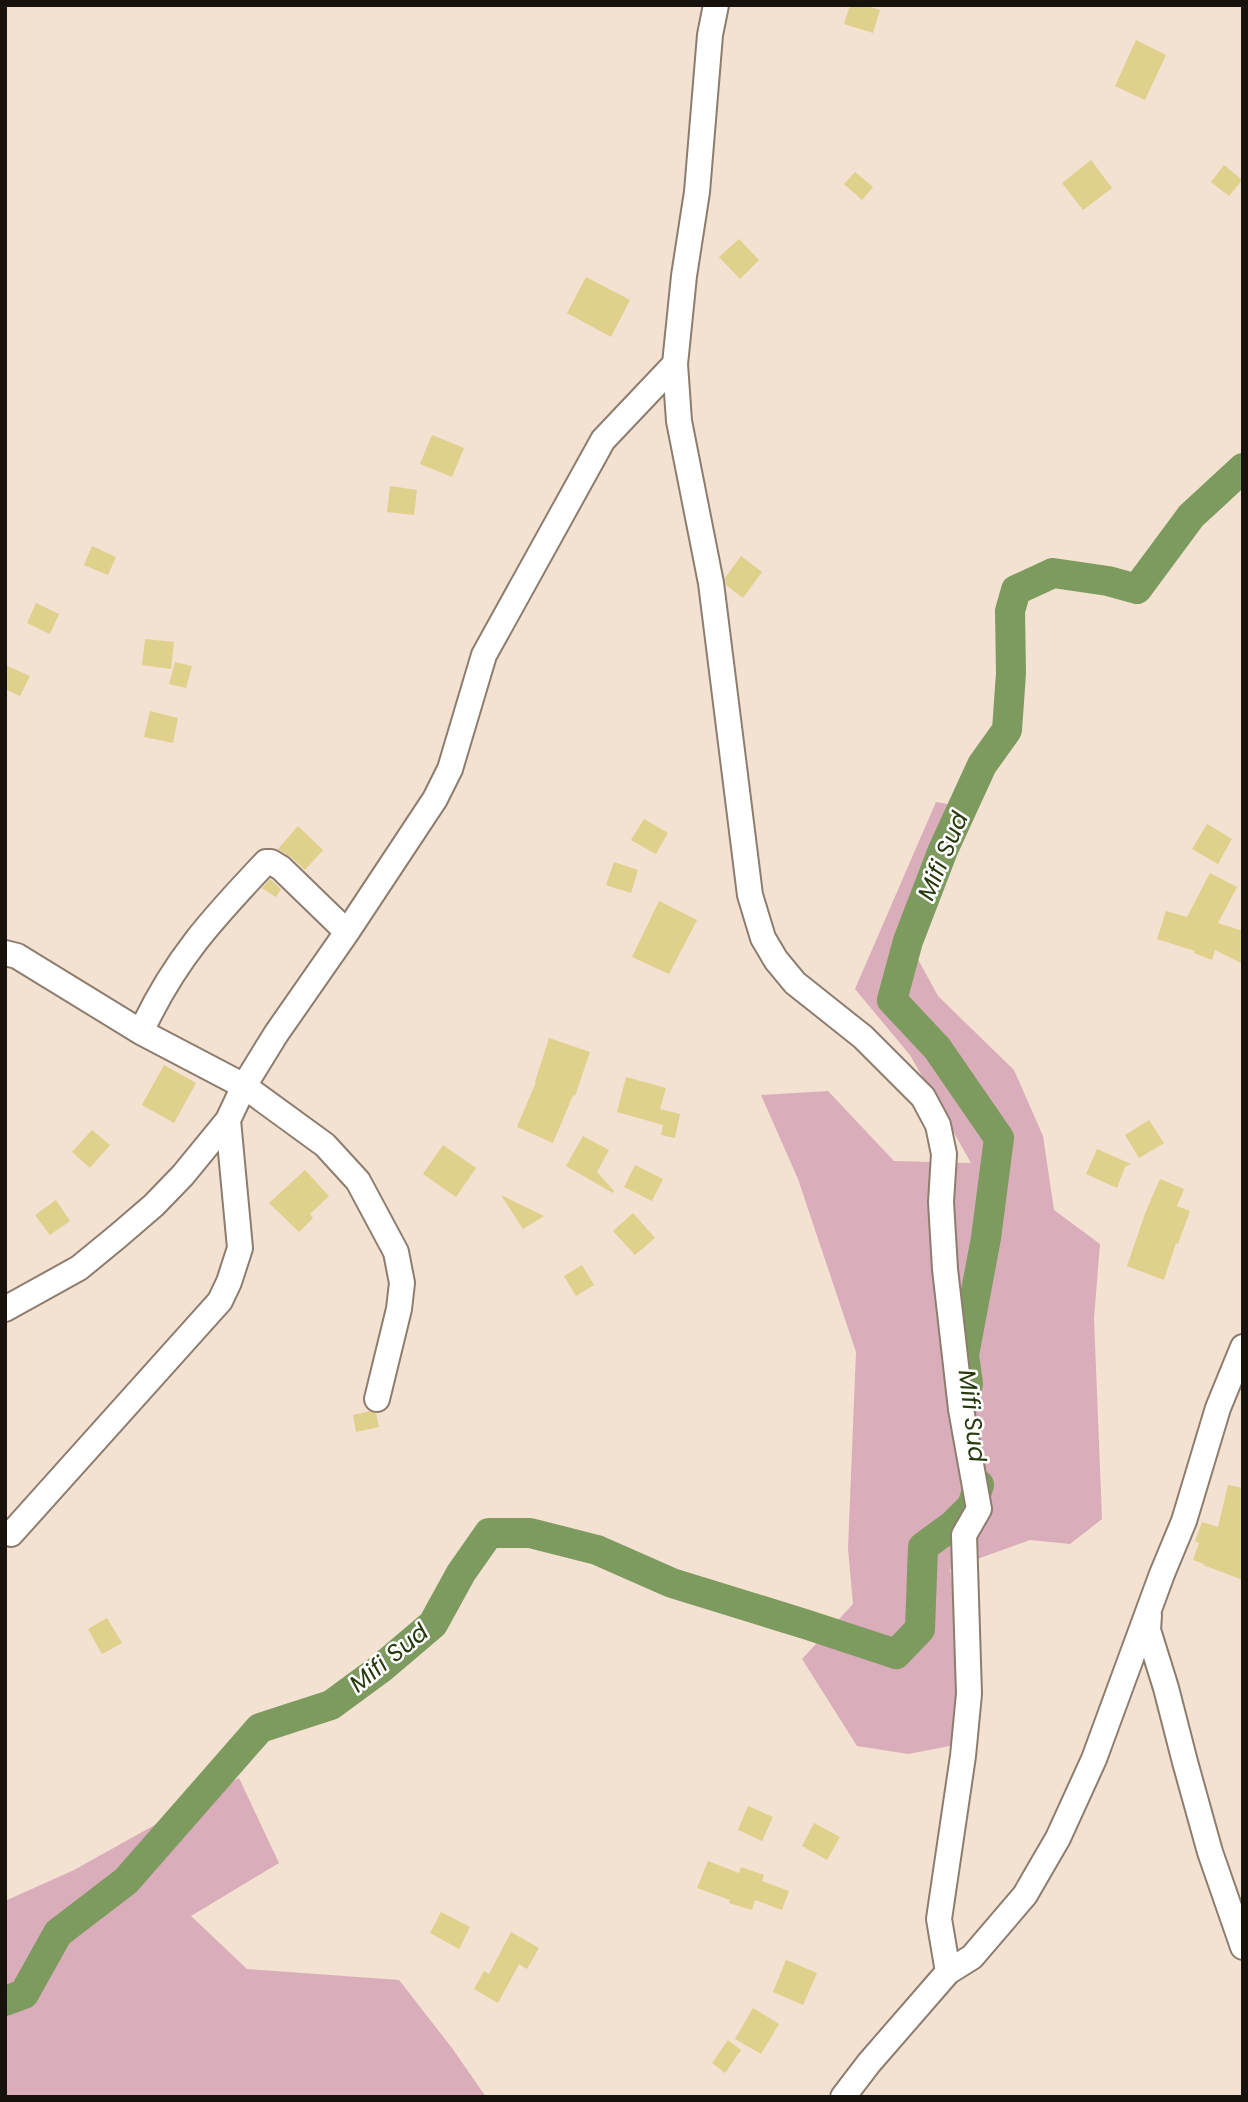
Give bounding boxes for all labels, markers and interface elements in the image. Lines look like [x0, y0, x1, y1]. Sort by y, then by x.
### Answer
water label: Mifi Sud [909, 806, 976, 905]
water label: Mifi Sud [950, 1368, 995, 1465]
water label: Mifi Sud [342, 1615, 436, 1700]

